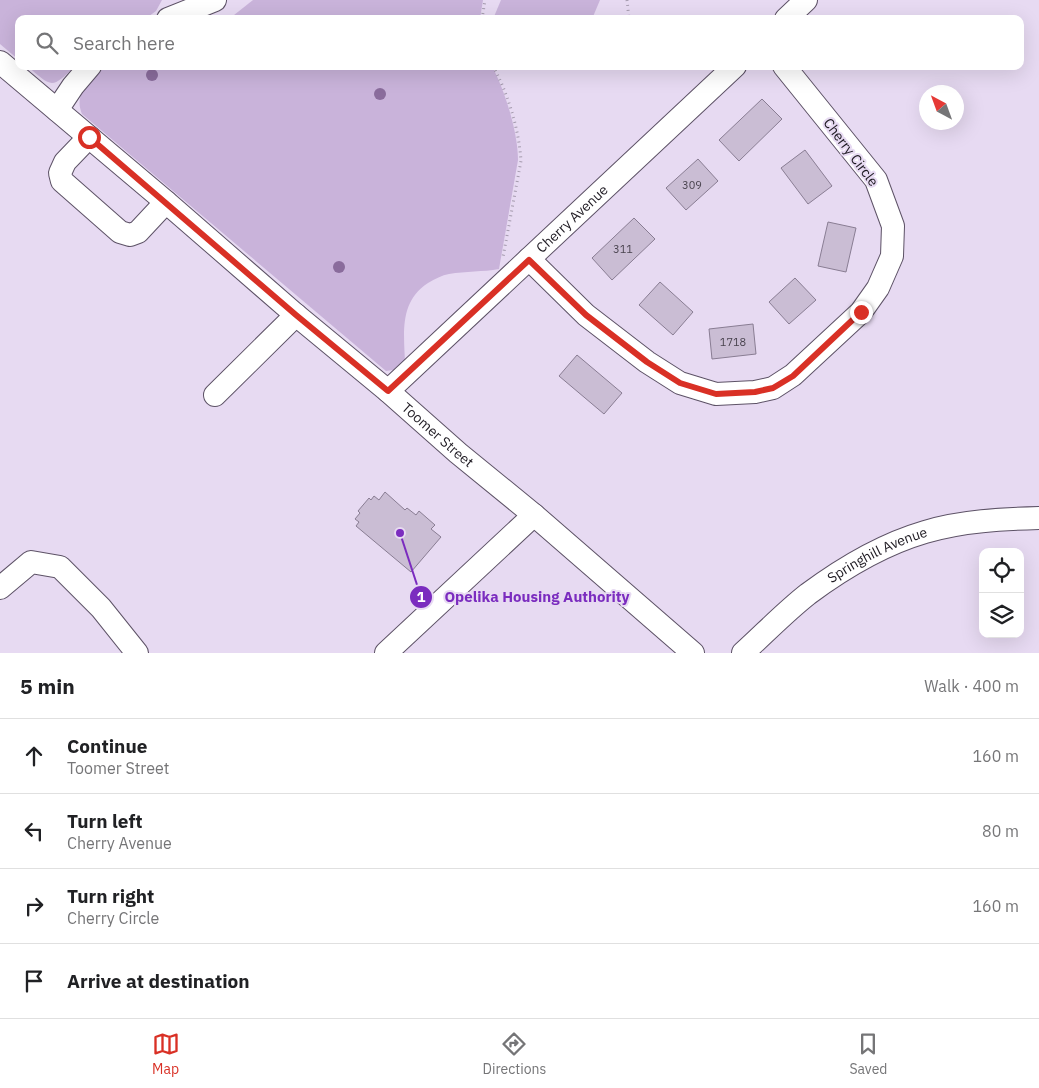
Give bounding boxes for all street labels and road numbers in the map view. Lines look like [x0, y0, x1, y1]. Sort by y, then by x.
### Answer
street label: Cherry Circle [819, 114, 883, 190]
street label: Cherry Avenue [532, 181, 612, 257]
street label: Toomer Street [398, 398, 477, 471]
street label: Springhill Avenue [824, 523, 930, 587]

